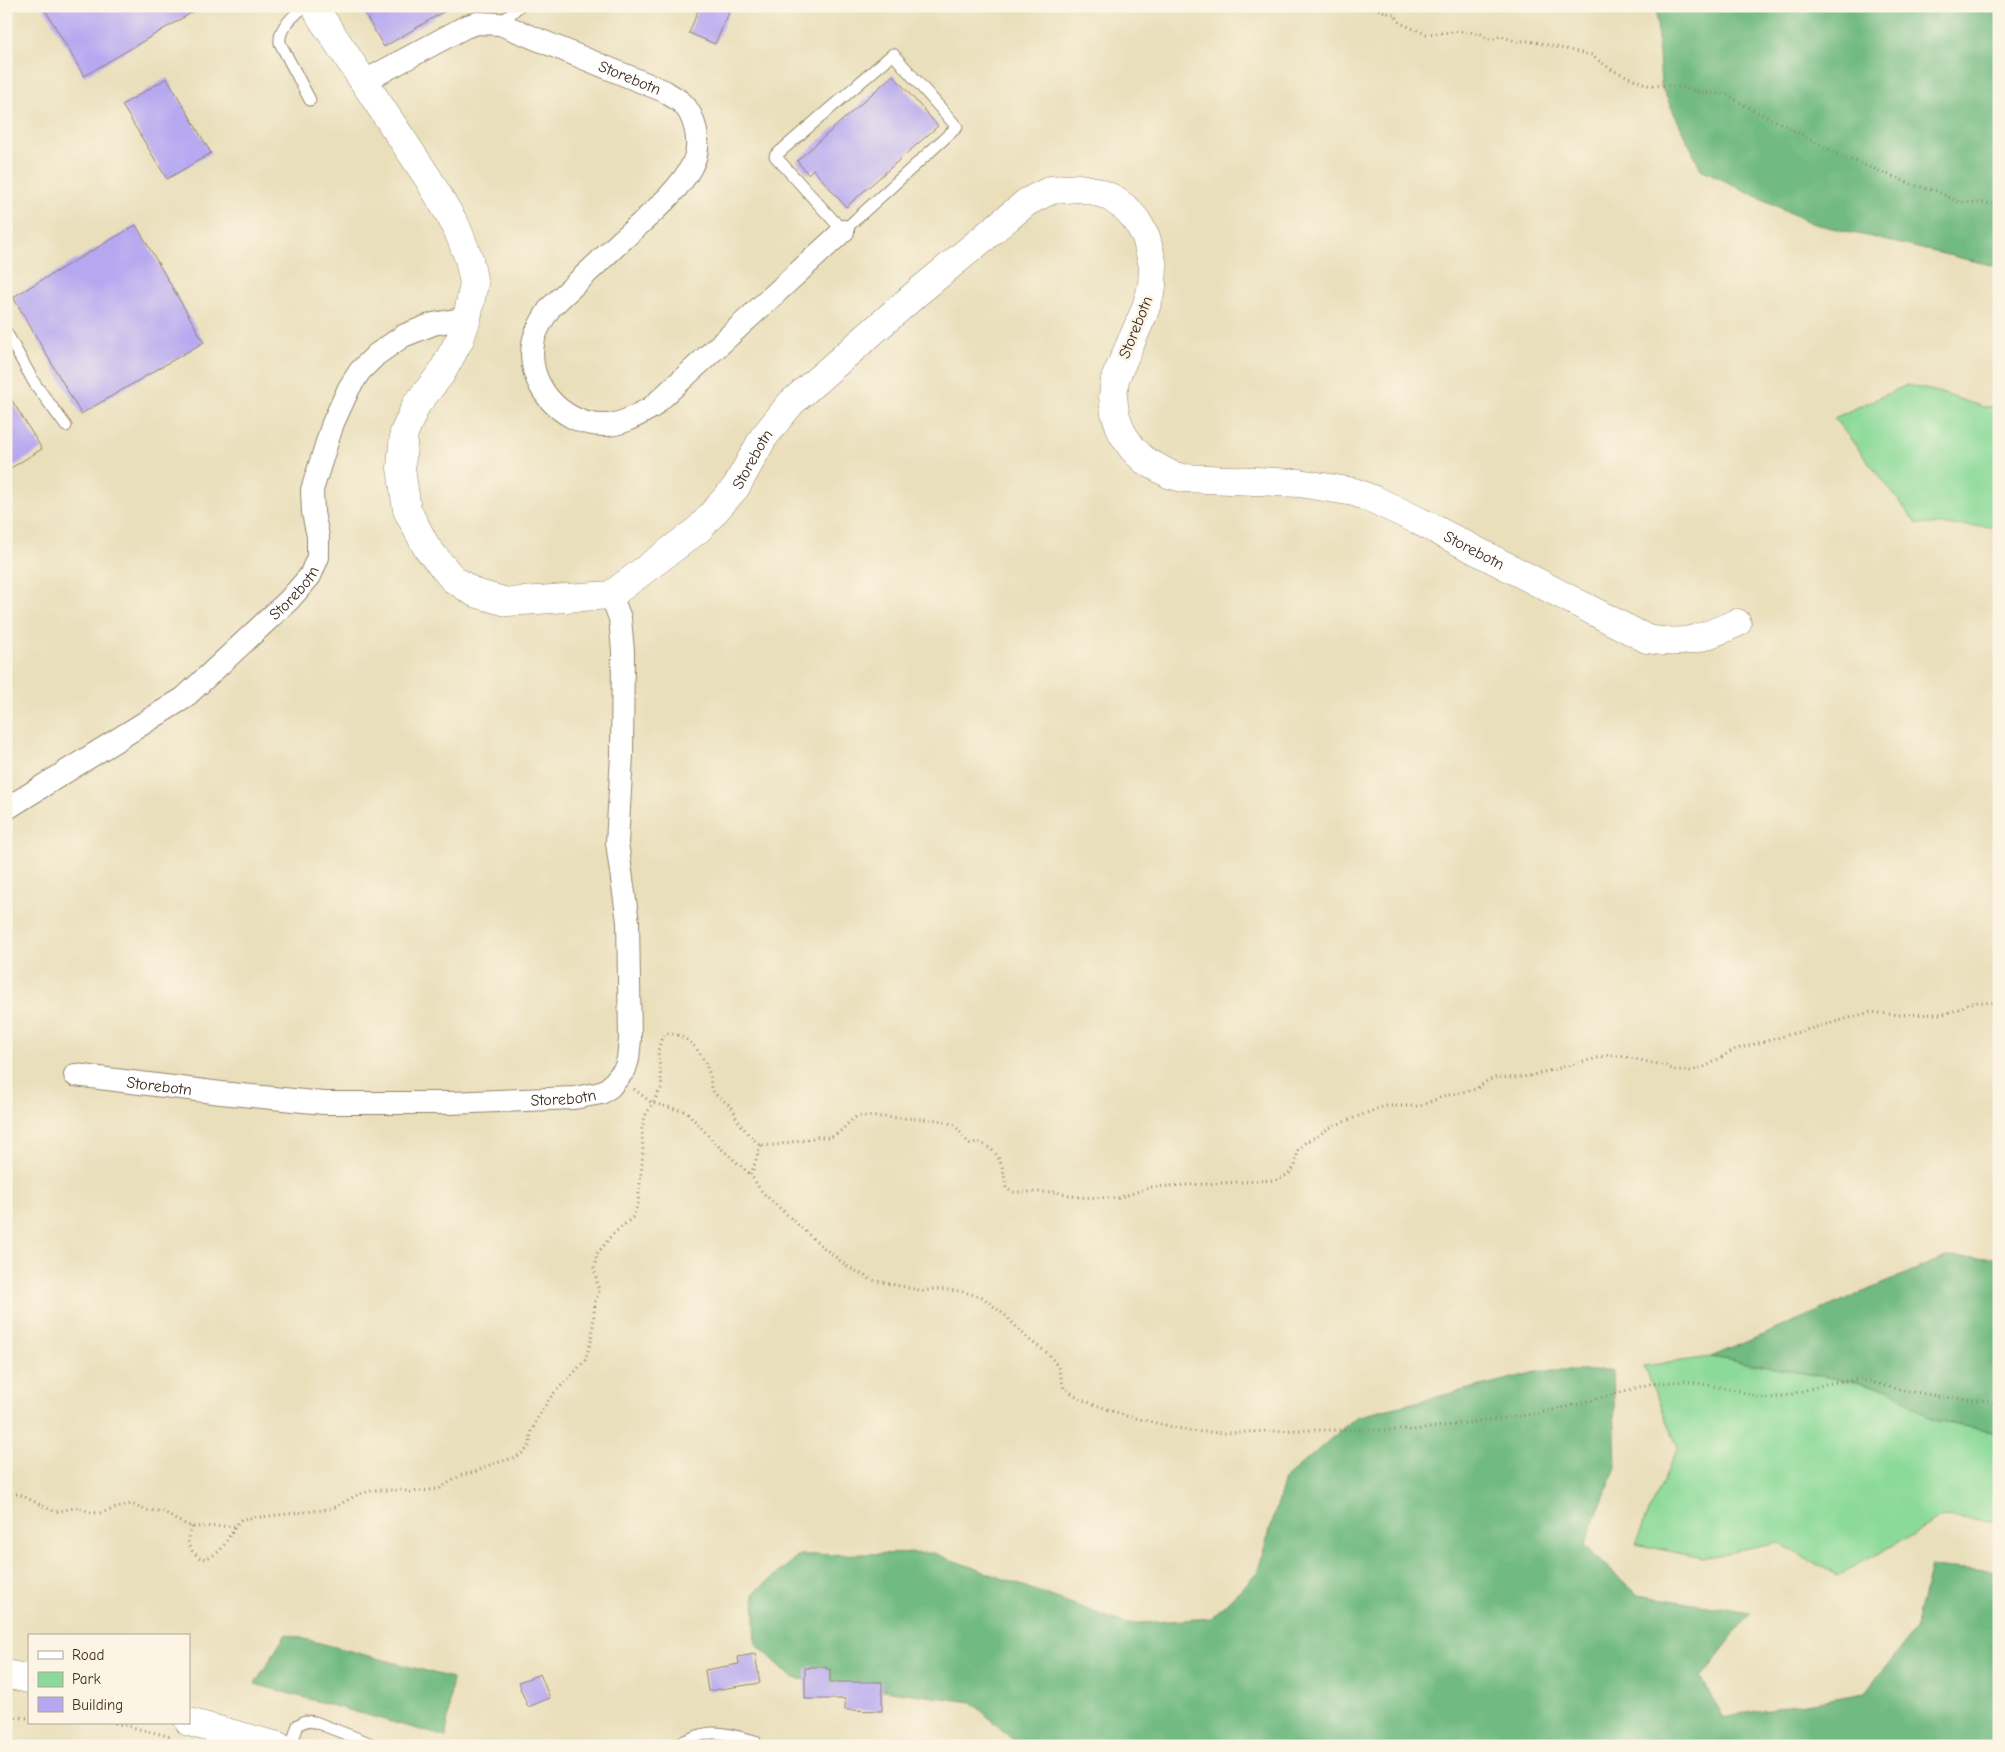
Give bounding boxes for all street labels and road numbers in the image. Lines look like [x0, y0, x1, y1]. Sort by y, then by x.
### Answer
street label: Storebotn [596, 57, 664, 99]
street label: Storebotn [1115, 294, 1157, 361]
street label: Storebotn [729, 426, 777, 492]
street label: Storebotn [1441, 527, 1507, 574]
street label: Storebotn [266, 564, 323, 624]
street label: Storebotn [125, 1073, 193, 1099]
street label: Storebotn [530, 1086, 598, 1110]

